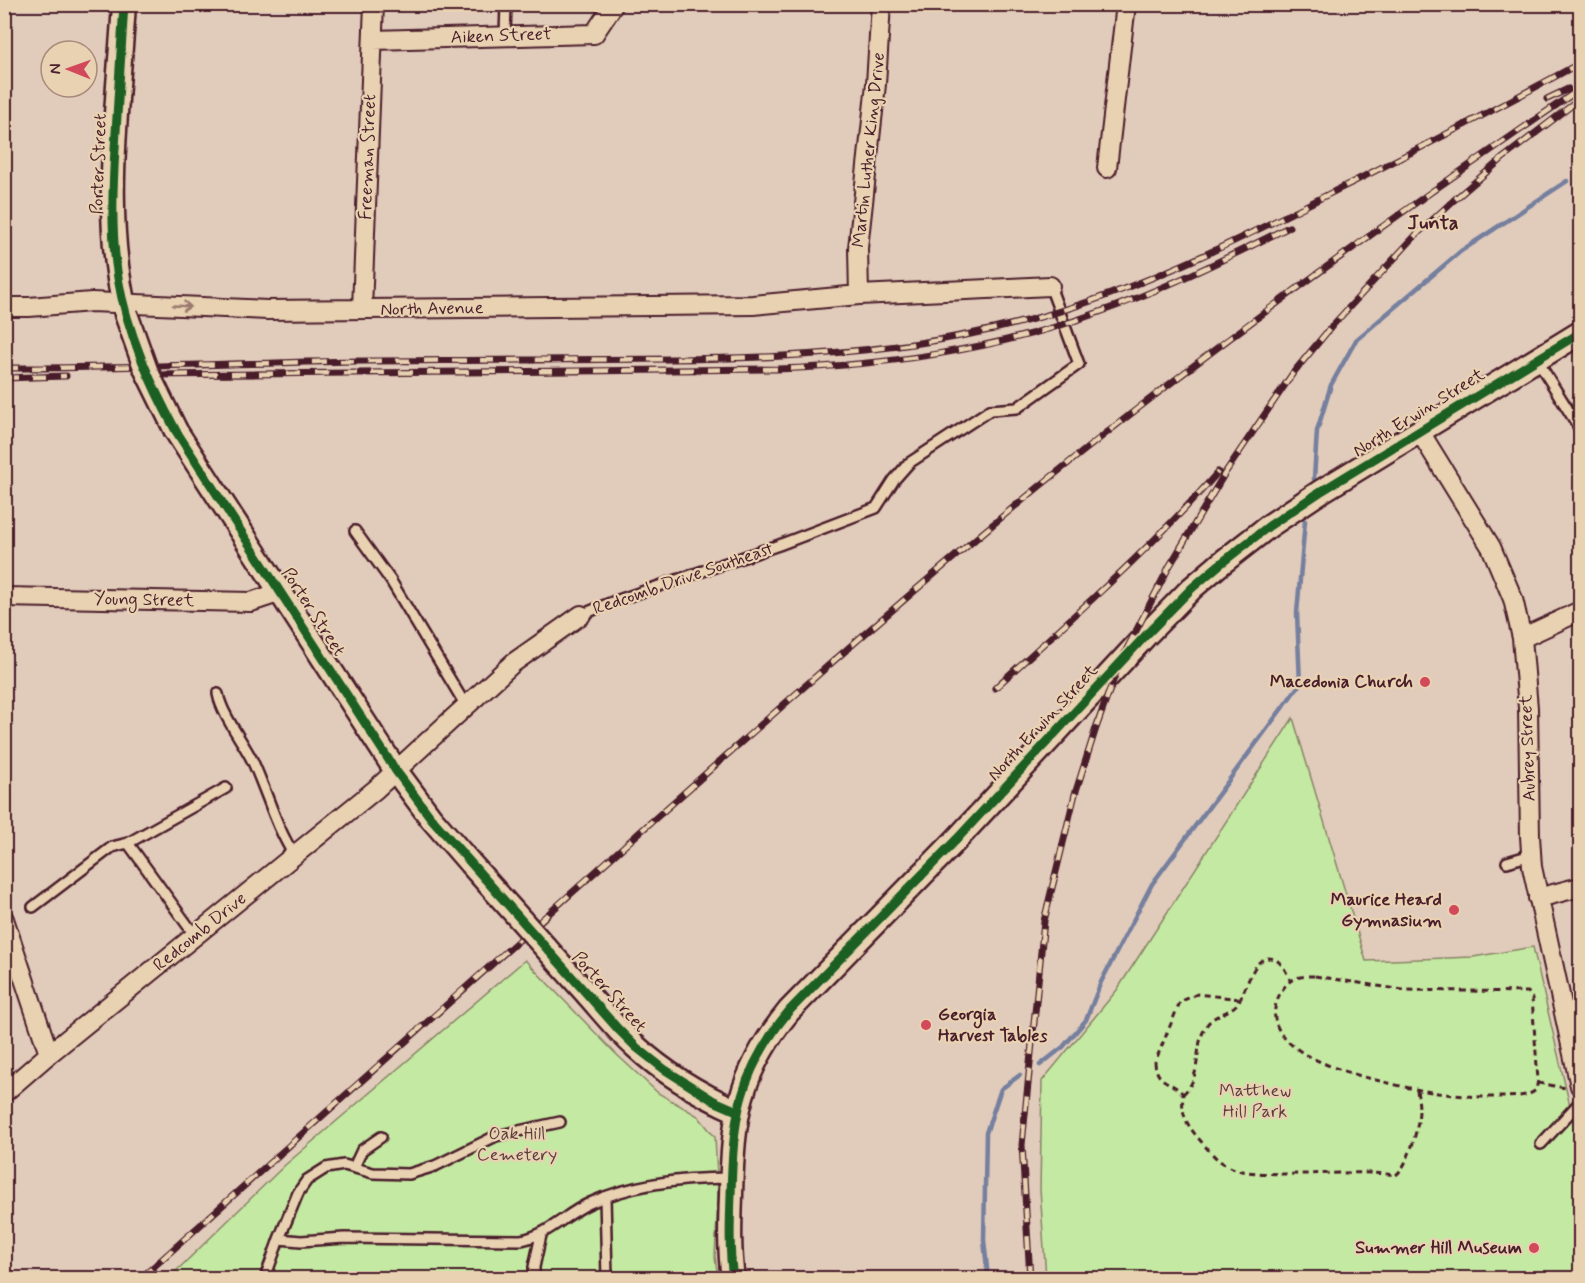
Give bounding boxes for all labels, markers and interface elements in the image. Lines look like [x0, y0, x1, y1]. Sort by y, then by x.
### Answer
street label: Aiken Street [450, 22, 552, 50]
north arrow [39, 39, 99, 99]
street label: Martin Luther King Drive [847, 51, 891, 249]
text: N [45, 63, 66, 74]
street label: Freeman Street [354, 93, 382, 220]
street label: Porter Street [85, 113, 113, 215]
district label: Junta [1408, 210, 1459, 237]
street label: North Avenue [380, 296, 484, 322]
one-way arrow [172, 301, 191, 312]
street label: North Erwin Street [1349, 363, 1490, 463]
street label: Redcomb Drive Southeast [590, 537, 777, 621]
street label: Porter Street [275, 563, 351, 661]
street label: Young Street [94, 587, 195, 614]
street label: North Erwin Street [983, 659, 1104, 786]
place label: Macedonia Church [1270, 670, 1413, 694]
marker: Macedonia Church [1418, 675, 1432, 689]
street label: Aubrey Street [1514, 694, 1542, 802]
street label: Redcomb Drive [148, 887, 252, 977]
place label: Maurice Heard Gymnasium [1331, 888, 1442, 933]
marker: Maurice Heard Gymnasium [1447, 903, 1461, 917]
street label: Porter Street [566, 946, 652, 1038]
place label: Georgia Harvest Tables [938, 1003, 1047, 1048]
marker: Georgia Harvest Tables [919, 1018, 933, 1032]
park label: Matthew Hill Park [1219, 1079, 1291, 1124]
park label: Oak Hill Cemetery [477, 1122, 557, 1167]
place label: Summer Hill Museum [1355, 1236, 1522, 1260]
marker: Summer Hill Museum [1527, 1241, 1541, 1255]

